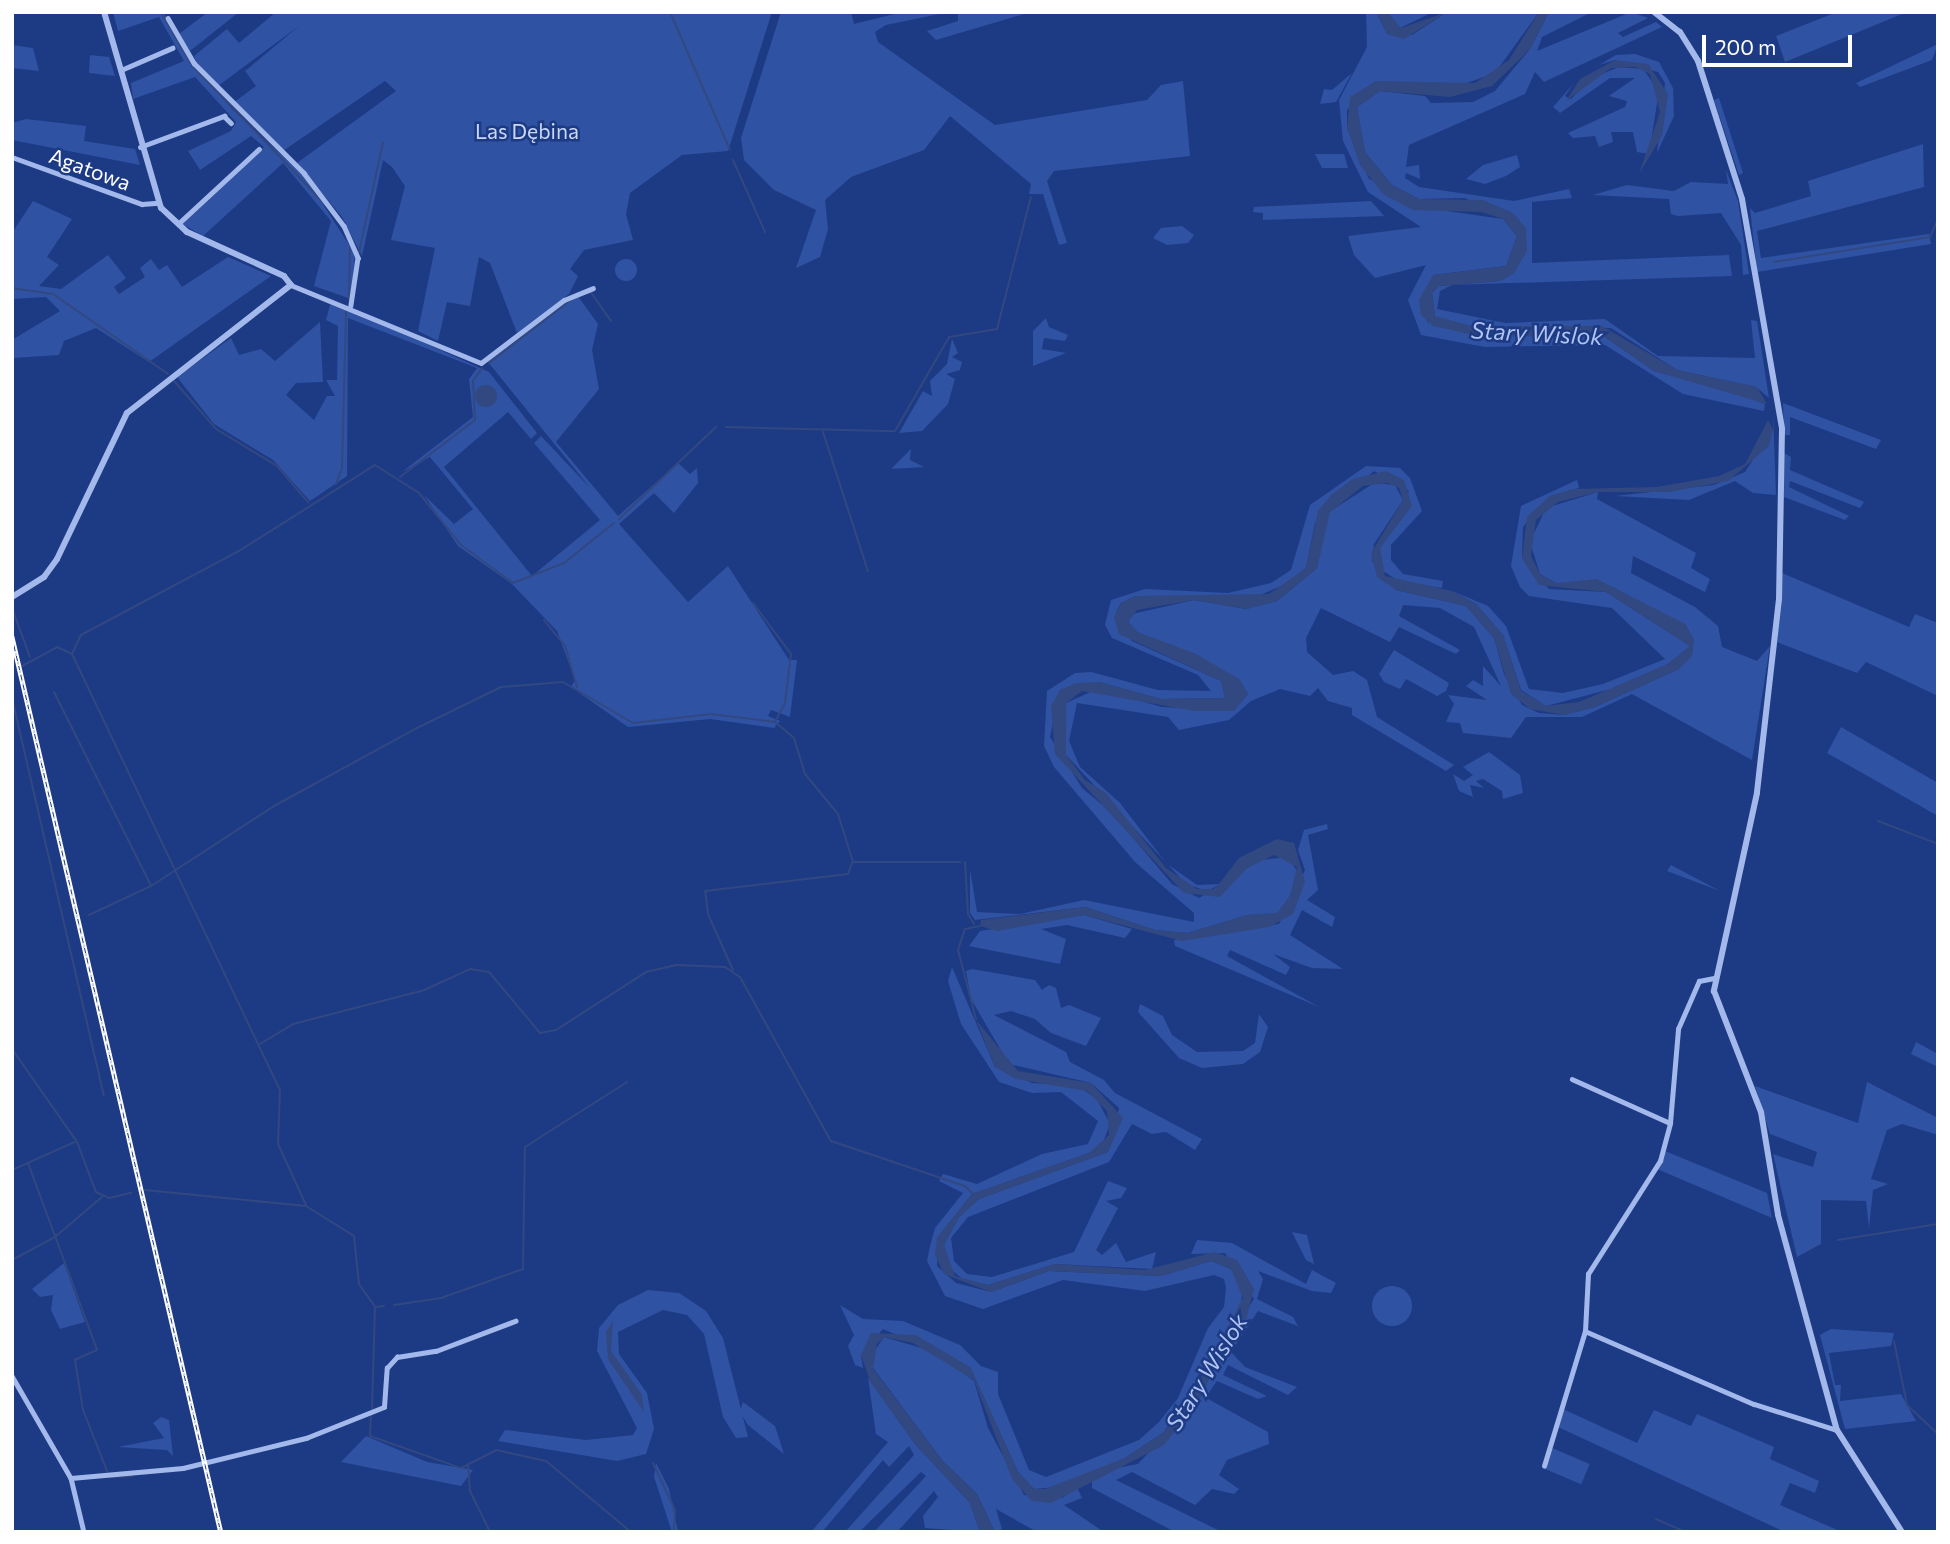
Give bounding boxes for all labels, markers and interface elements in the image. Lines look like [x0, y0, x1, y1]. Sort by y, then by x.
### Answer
scale bar [1705, 21, 1856, 65]
text: 200 m [1715, 34, 1776, 59]
park label: Las Dębina [475, 118, 579, 144]
street label: Agatowa [46, 143, 134, 195]
water label: Stary Wislok [1470, 316, 1604, 350]
water label: Stary Wislok [1159, 1309, 1253, 1435]

